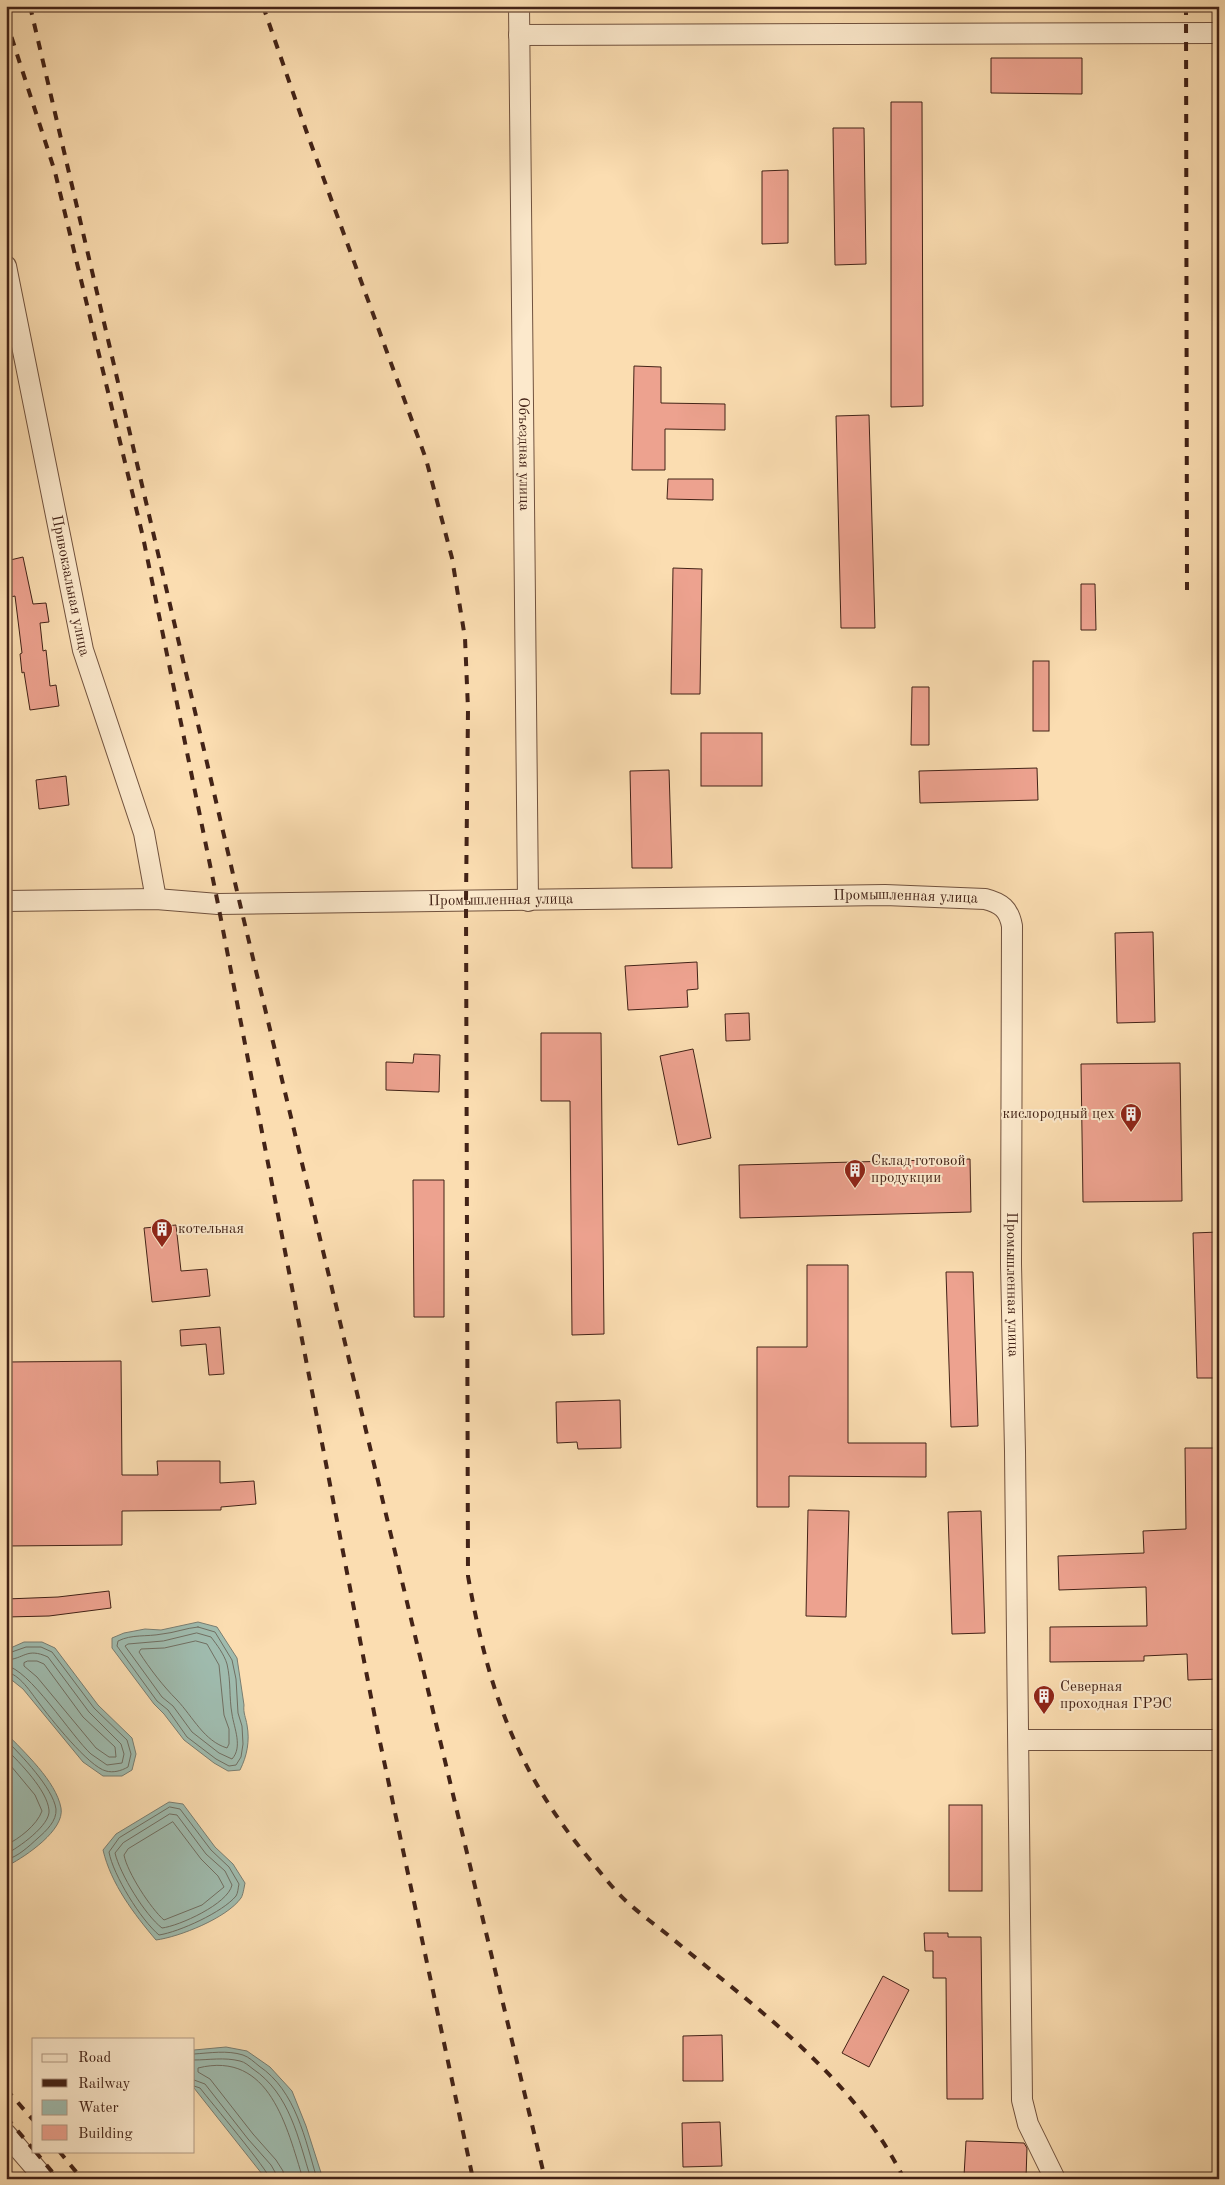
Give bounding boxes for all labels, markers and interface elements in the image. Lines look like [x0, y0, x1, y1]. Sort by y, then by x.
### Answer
street label: Объездная улица [515, 397, 532, 511]
street label: Привокзальная улица [49, 514, 92, 659]
street label: Промышленная улица [833, 887, 979, 906]
street label: Промышленная улица [428, 892, 574, 909]
building icon: кислородный цех [1119, 1102, 1143, 1133]
place label: кислородный цех [1002, 1107, 1115, 1122]
place label: Склад готовой продукции [871, 1154, 966, 1186]
building icon: Склад готовой продукции [843, 1158, 867, 1189]
street label: Промышленная улица [1003, 1212, 1021, 1358]
building icon: котельная [150, 1217, 174, 1248]
place label: котельная [178, 1222, 244, 1237]
place label: Северная проходная ГРЭС [1060, 1680, 1172, 1712]
building icon: Северная проходная ГРЭС [1032, 1684, 1056, 1715]
legend [32, 2038, 195, 2152]
text: Road [78, 2051, 112, 2066]
text: Railway [78, 2077, 131, 2092]
text: Water [78, 2101, 119, 2116]
text: Building [78, 2127, 133, 2142]

